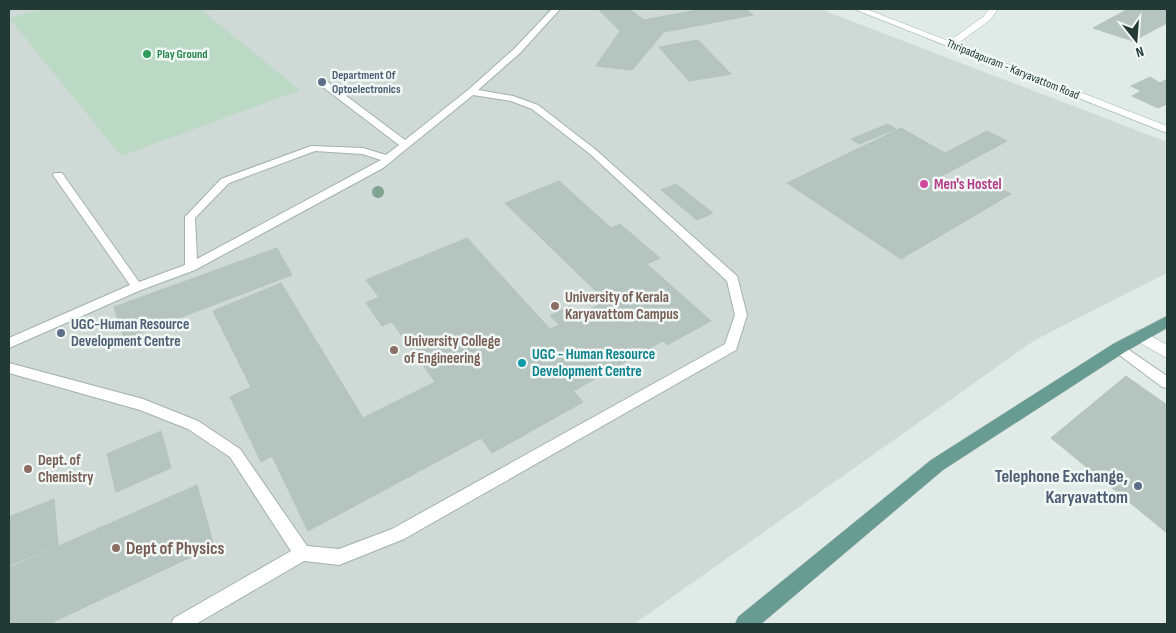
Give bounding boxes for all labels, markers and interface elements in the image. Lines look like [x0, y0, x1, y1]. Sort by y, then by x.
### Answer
north arrow [1111, 15, 1161, 65]
street label: Thripadapuram - Karyavattom Road [944, 36, 1081, 103]
text: N [1134, 43, 1146, 61]
place label: Play Ground [157, 47, 207, 62]
marker: Play Ground [141, 48, 153, 60]
place label: Department Of Optoelectronics [332, 68, 401, 97]
marker: Department Of Optoelectronics [316, 76, 328, 88]
place label: Men's Hostel [934, 175, 1002, 194]
marker: Men's Hostel [918, 178, 930, 190]
place label: University of Kerala Karyavattom Campus [565, 288, 679, 324]
marker: University of Kerala Karyavattom Campus [549, 300, 561, 312]
place label: UGC-Human Resource Development Centre [71, 315, 189, 351]
marker: UGC-Human Resource Development Centre [55, 327, 67, 339]
place label: University College of Engineering [404, 332, 500, 368]
marker: University College of Engineering [388, 344, 400, 356]
place label: UGC - Human Resource Development Centre [532, 345, 655, 381]
marker: UGC - Human Resource Development Centre [516, 357, 528, 369]
place label: Dept. of Chemistry [38, 451, 94, 487]
marker: Dept. of Chemistry [22, 463, 34, 475]
place label: Telephone Exchange, Karyavattom [995, 466, 1128, 508]
marker: Telephone Exchange, Karyavattom [1132, 480, 1144, 492]
place label: Dept of Physics [126, 538, 225, 559]
marker: Dept of Physics [110, 542, 122, 554]

